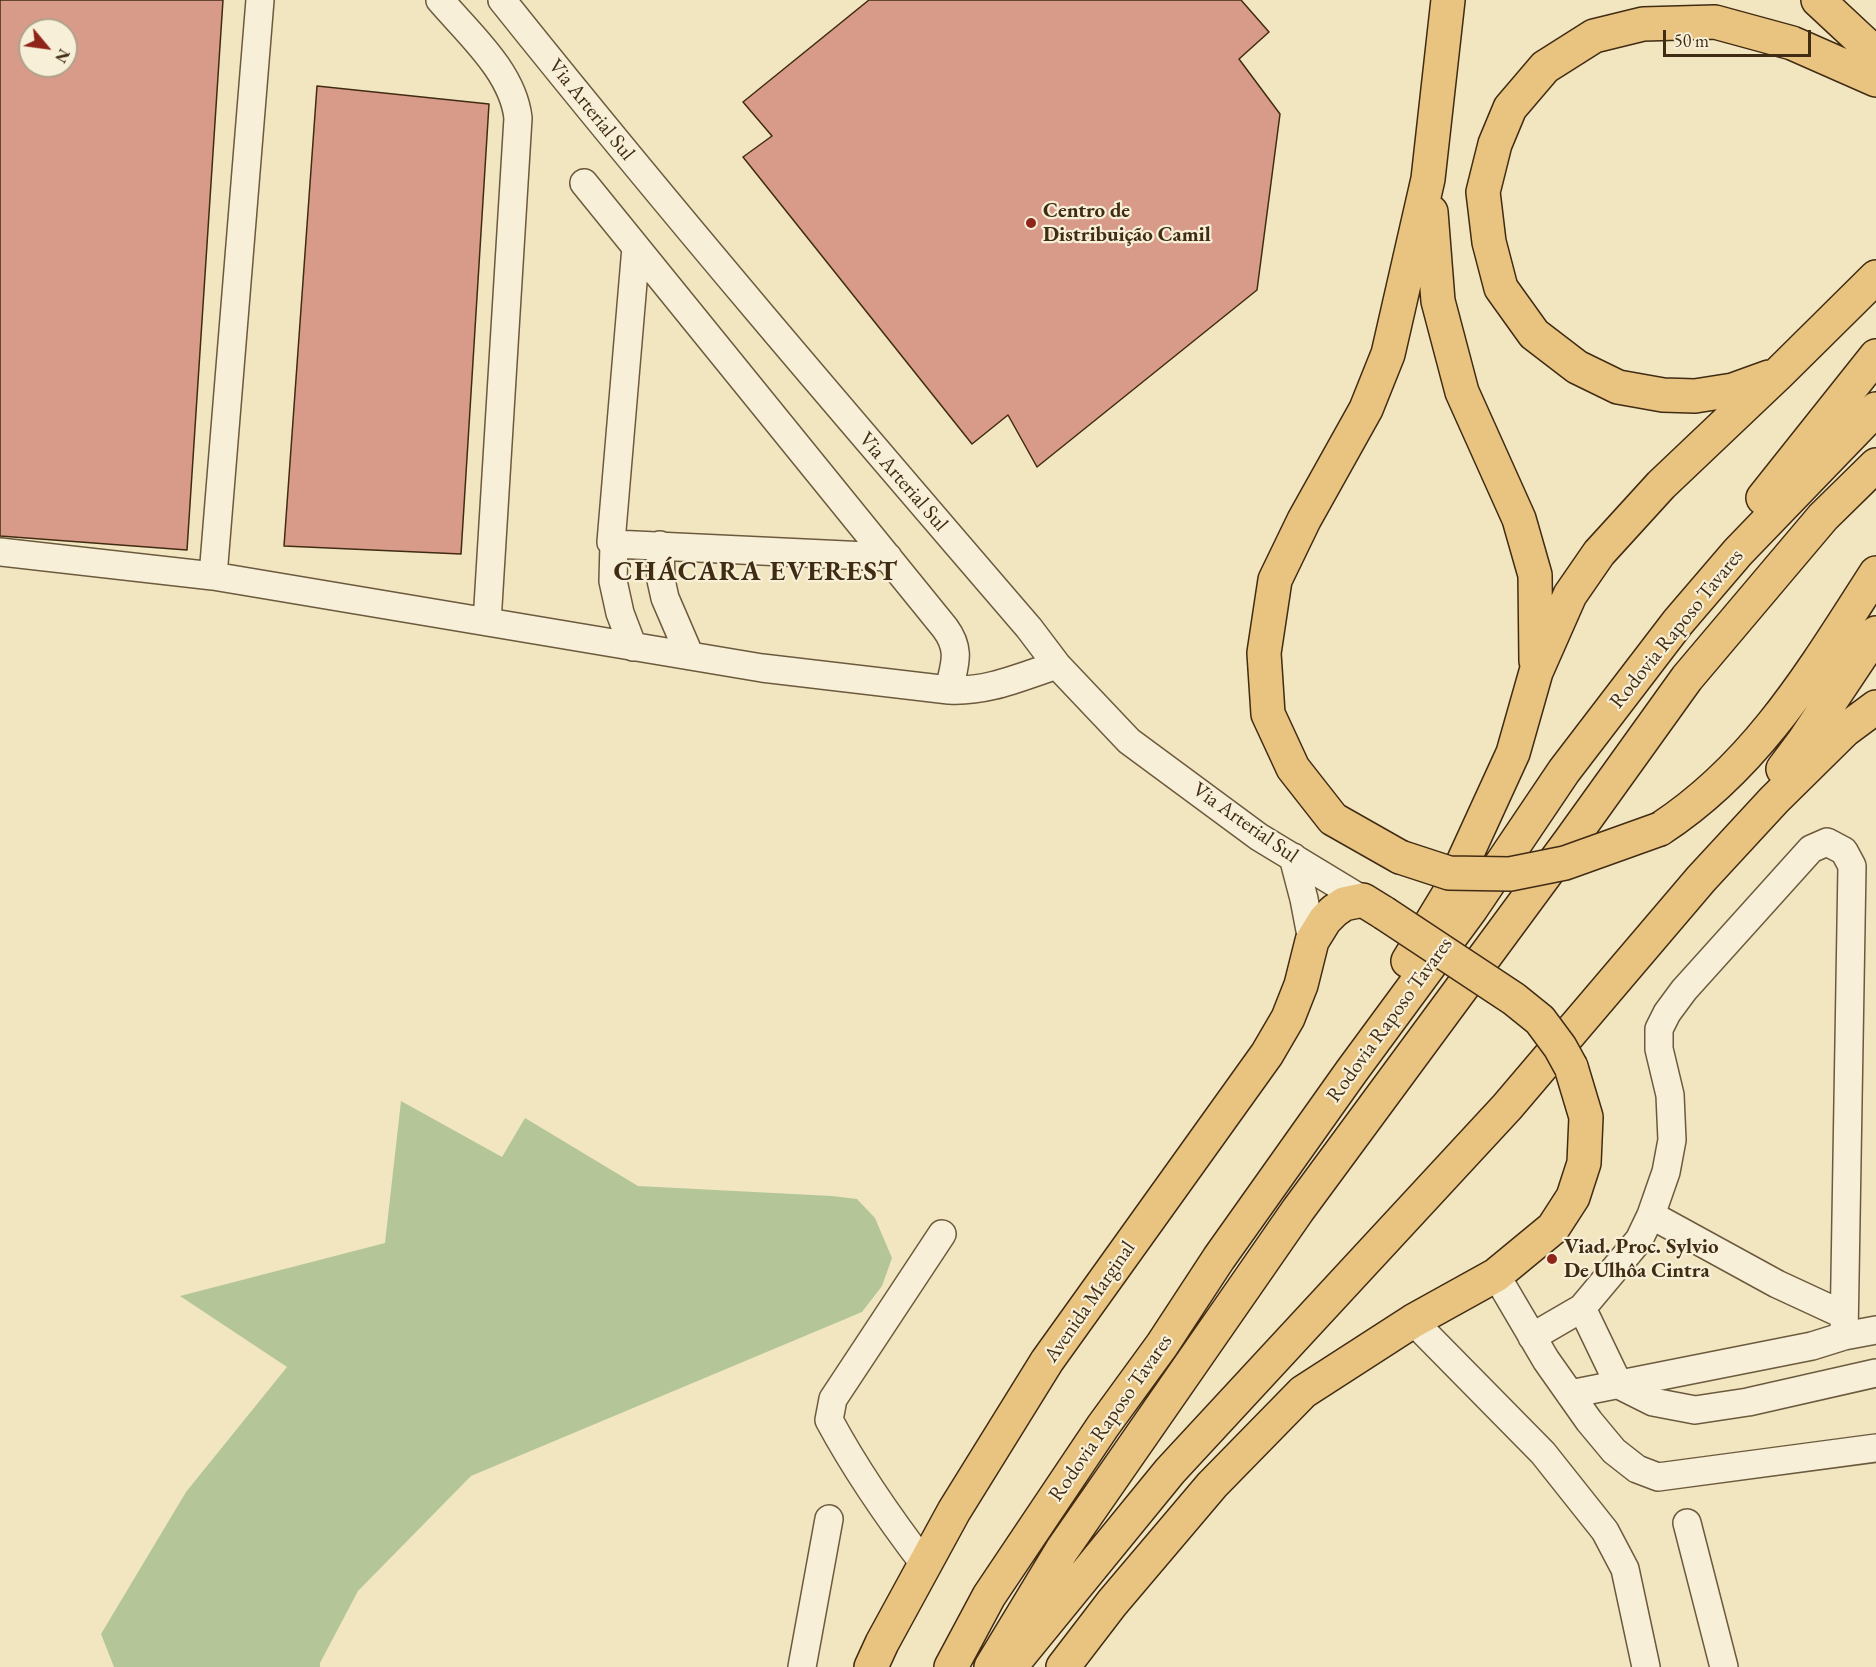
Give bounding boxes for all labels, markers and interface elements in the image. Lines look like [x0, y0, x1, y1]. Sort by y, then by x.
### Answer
north arrow [18, 18, 78, 78]
scale bar [1666, 18, 1814, 56]
text: 50 m [1674, 29, 1709, 52]
text: N [50, 45, 75, 67]
street label: Via Arterial Sul [542, 54, 640, 166]
place label: Centro de Distribuição Camil [1043, 198, 1211, 248]
marker: Centro de Distribuição Camil [1024, 216, 1038, 230]
street label: Via Arterial Sul [853, 427, 953, 537]
street label: Rodovia Raposo Tavares [1605, 544, 1749, 714]
district label: CHÁCARA EVEREST [614, 557, 898, 589]
street label: Via Arterial Sul [1187, 777, 1303, 869]
street label: Rodovia Raposo Tavares [1322, 932, 1458, 1108]
place label: Viad. Proc. Sylvio De Ulhôa Cintra [1564, 1234, 1719, 1284]
street label: Avenida Marginal [1039, 1237, 1141, 1367]
marker: Viad. Proc. Sylvio De Ulhôa Cintra [1545, 1252, 1559, 1266]
street label: Rodovia Raposo Tavares [1044, 1330, 1178, 1506]

